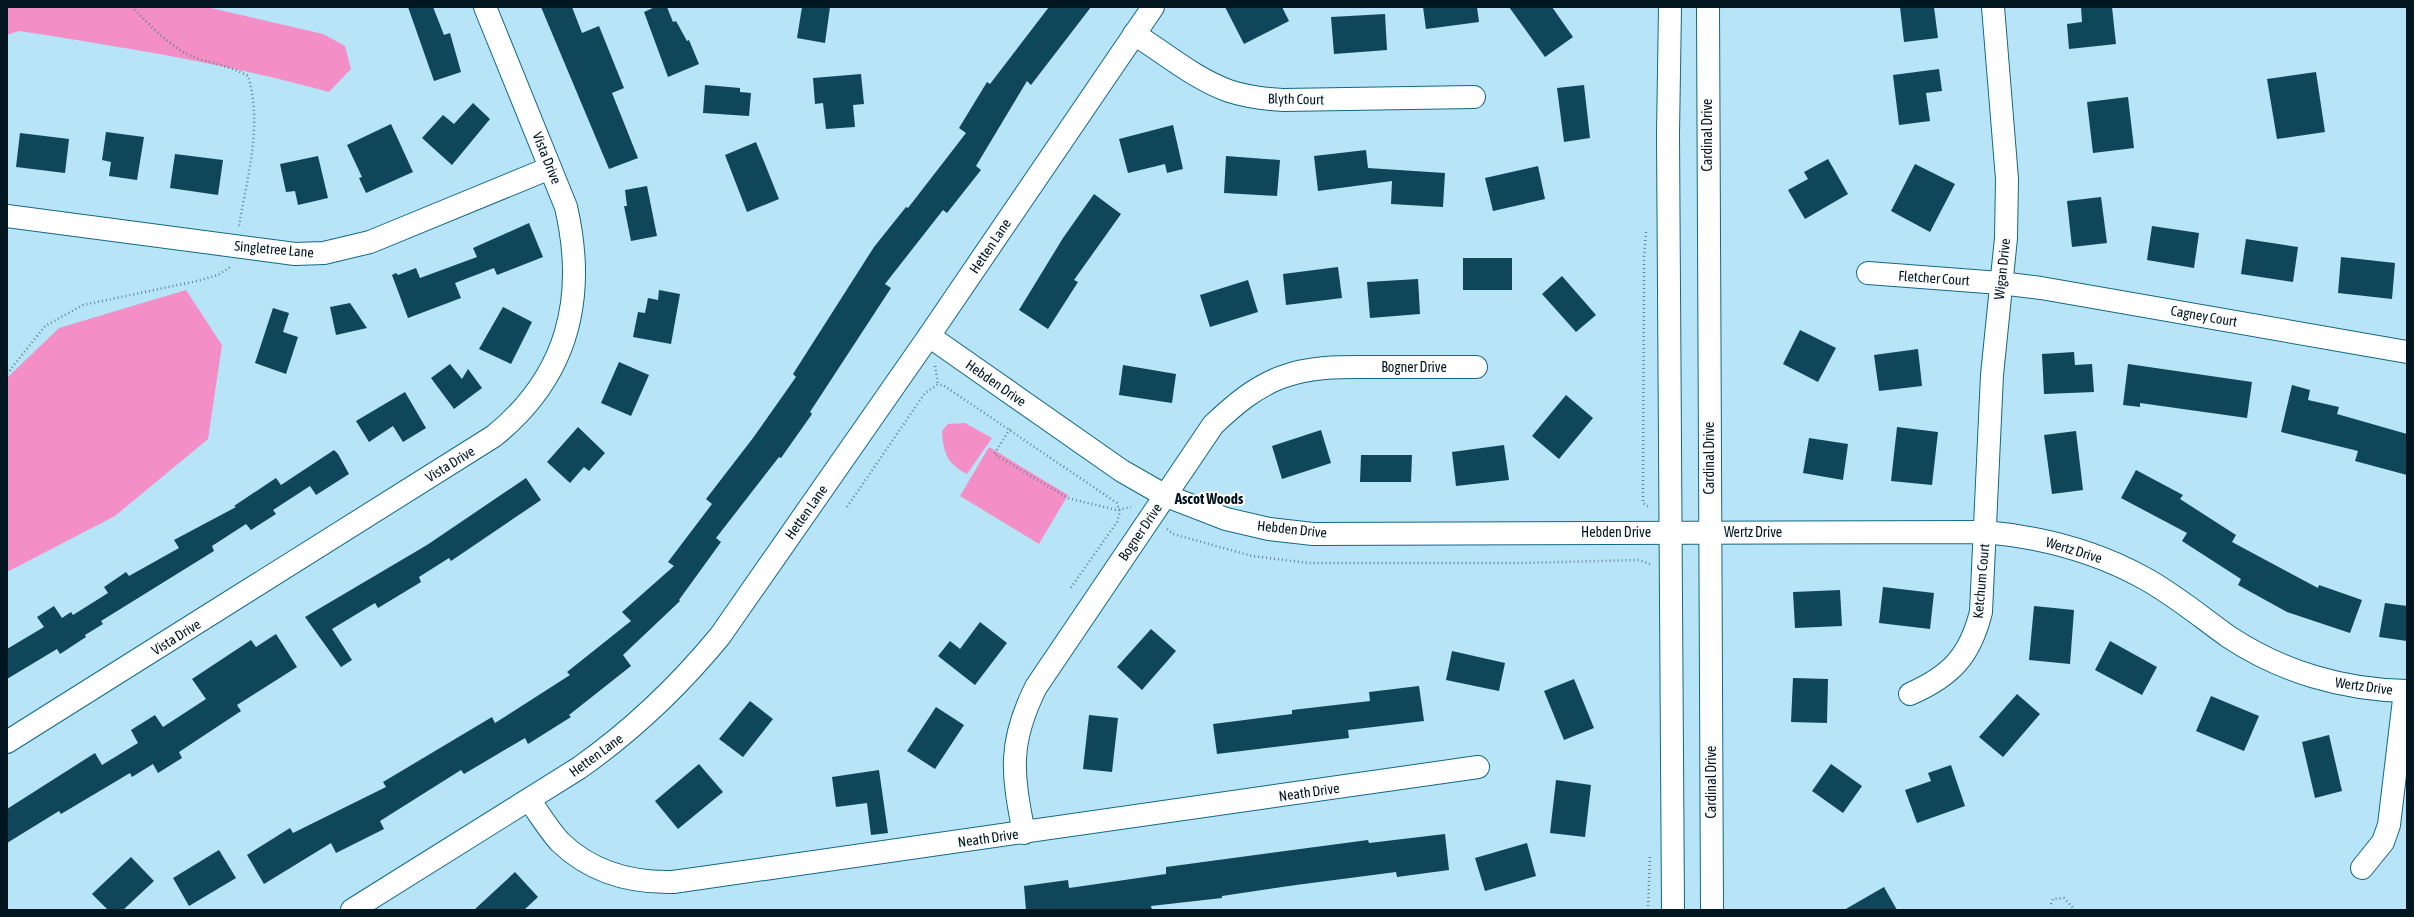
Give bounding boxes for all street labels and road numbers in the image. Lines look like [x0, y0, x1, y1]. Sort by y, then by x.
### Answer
street label: Blyth Court [1268, 91, 1324, 107]
street label: Cardinal Drive [1699, 99, 1715, 171]
street label: Vista Drive [529, 130, 565, 186]
street label: Hetten Lane [966, 216, 1014, 276]
street label: Singletree Lane [234, 238, 314, 260]
street label: Wigan Drive [1991, 238, 2013, 300]
street label: Fletcher Court [1898, 268, 1970, 288]
street label: Cagney Court [2170, 302, 2238, 330]
street label: Hebden Drive [963, 356, 1029, 410]
street label: Bogner Drive [1381, 359, 1447, 375]
street label: Cardinal Drive [1701, 422, 1717, 494]
street label: Vista Drive [423, 443, 477, 485]
street label: Hetten Lane [782, 482, 830, 542]
street label: Bogner Drive [1115, 500, 1165, 564]
street label: Hebden Drive [1256, 517, 1328, 541]
street label: Hebden Drive [1581, 524, 1651, 540]
street label: Wertz Drive [1724, 524, 1782, 540]
street label: Wertz Drive [2044, 534, 2104, 566]
street label: Ketchum Court [1970, 543, 1992, 619]
street label: Vista Drive [149, 616, 203, 658]
street label: Wertz Drive [2334, 674, 2394, 698]
street label: Hetten Lane [566, 730, 626, 780]
street label: Cardinal Drive [1703, 746, 1719, 818]
street label: Neath Drive [1278, 780, 1340, 804]
street label: Neath Drive [957, 826, 1019, 850]

